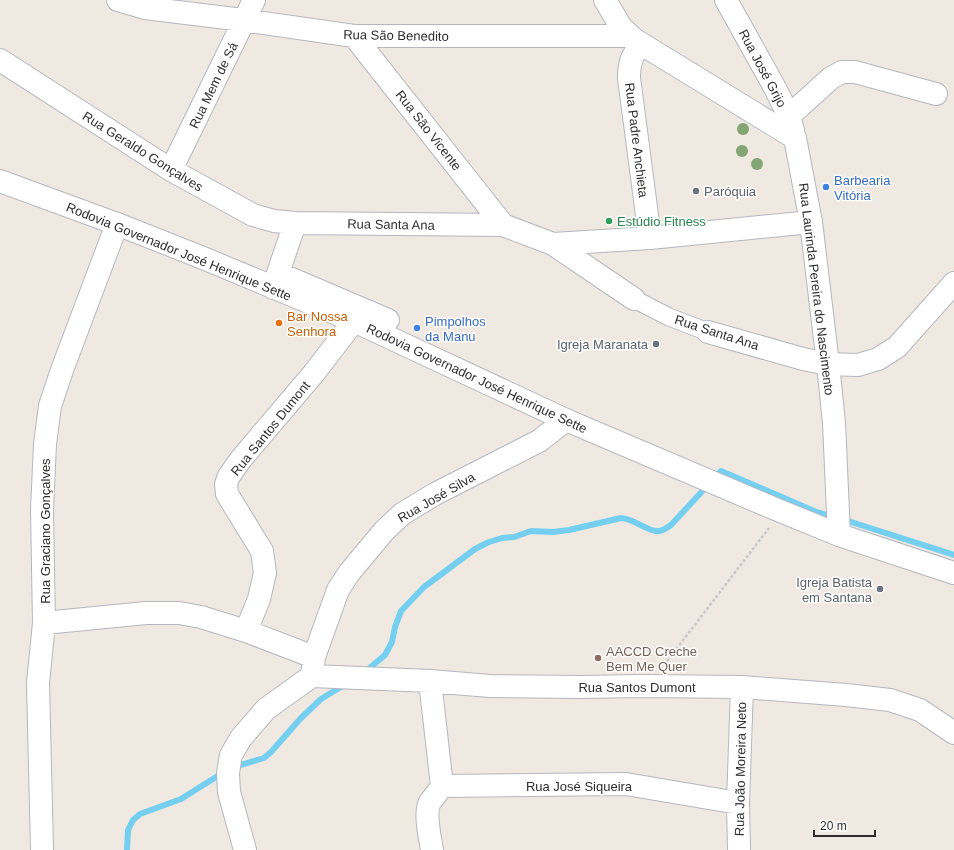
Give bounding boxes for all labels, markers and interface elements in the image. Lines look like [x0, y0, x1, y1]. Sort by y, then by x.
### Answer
street label: Rua São Benedito [343, 27, 449, 44]
street label: Rua José Grijo [736, 27, 789, 110]
street label: Rua Mem de Sá [186, 39, 241, 131]
street label: Rua Padre Anchieta [622, 82, 651, 199]
street label: Rua São Vicente [393, 87, 464, 173]
street label: Rua Geraldo Gonçalves [80, 108, 206, 195]
place label: Barbearia Vitória [834, 173, 891, 203]
street label: Rua Laurinda Pereira do Nascimento [796, 182, 837, 396]
marker: Barbearia Vitória [821, 182, 831, 192]
place label: Paróquia [704, 184, 757, 199]
marker: Paróquia [691, 186, 701, 196]
street label: Rodovia Governador José Henrique Sette [64, 199, 294, 304]
place label: Estúdio Fitness [617, 214, 706, 229]
street label: Rua Santa Ana [347, 216, 436, 233]
marker: Estúdio Fitness [604, 216, 614, 226]
place label: Bar Nossa Senhora [287, 309, 348, 339]
street label: Rua Santa Ana [673, 312, 761, 353]
place label: Pimpolhos da Manu [425, 314, 486, 344]
marker: Bar Nossa Senhora [274, 318, 284, 328]
street label: Rodovia Governador José Henrique Sette [364, 321, 589, 436]
marker: Pimpolhos da Manu [412, 323, 422, 333]
place label: Igreja Maranata [557, 337, 649, 352]
marker: Igreja Maranata [651, 339, 661, 349]
street label: Rua Santos Dumont [228, 378, 313, 479]
street label: Rua Graciano Gonçalves [38, 458, 53, 604]
street label: Rua José Silva [395, 469, 478, 526]
place label: Igreja Batista em Santana [796, 575, 873, 605]
marker: Igreja Batista em Santana [875, 584, 885, 594]
place label: AACCD Creche Bem Me Quer [606, 644, 697, 674]
marker: AACCD Creche Bem Me Quer [593, 653, 603, 663]
street label: Rua Santos Dumont [578, 680, 696, 695]
street label: Rua João Moreira Neto [732, 702, 749, 836]
street label: Rua José Siqueira [526, 779, 633, 794]
scale bar [814, 812, 875, 838]
text: 20 m [820, 819, 847, 833]

